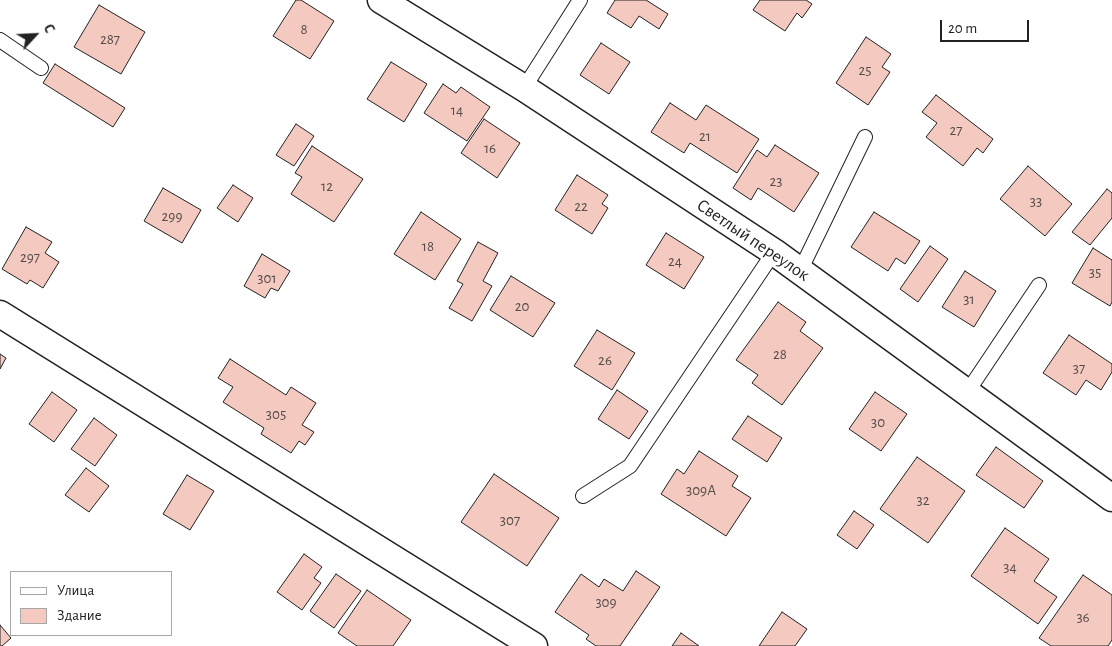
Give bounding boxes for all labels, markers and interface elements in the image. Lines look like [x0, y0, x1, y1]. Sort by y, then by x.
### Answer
north arrow [10, 10, 60, 60]
scale bar [942, 10, 1031, 42]
house number: 8 [300, 20, 308, 38]
text: 20 m [948, 21, 977, 36]
text: С [41, 22, 57, 35]
house number: 287 [100, 30, 120, 48]
house number: 25 [858, 61, 872, 79]
house number: 14 [451, 101, 463, 119]
house number: 27 [949, 121, 963, 139]
house number: 21 [699, 127, 711, 145]
house number: 16 [484, 139, 496, 157]
house number: 23 [769, 172, 783, 190]
house number: 12 [321, 177, 333, 195]
house number: 33 [1030, 192, 1042, 210]
street label: Светлый переулок [692, 194, 814, 286]
house number: 22 [574, 197, 588, 215]
house number: 299 [162, 207, 182, 225]
house number: 18 [422, 237, 434, 255]
house number: 297 [20, 248, 40, 266]
house number: 24 [668, 252, 682, 270]
house number: 35 [1089, 263, 1101, 281]
house number: 301 [257, 269, 277, 287]
house number: 31 [963, 290, 975, 308]
house number: 20 [515, 297, 529, 315]
house number: 28 [773, 345, 787, 363]
house number: 26 [598, 351, 612, 369]
house number: 37 [1073, 359, 1085, 377]
house number: 305 [266, 405, 286, 423]
house number: 30 [871, 413, 885, 431]
house number: 309А [686, 481, 716, 499]
house number: 32 [916, 491, 930, 509]
house number: 307 [500, 511, 520, 529]
house number: 34 [1003, 558, 1017, 576]
legend [10, 571, 172, 636]
text: Улица [57, 583, 94, 598]
house number: 309 [595, 593, 617, 611]
text: Здание [57, 608, 102, 623]
house number: 36 [1076, 608, 1090, 626]

